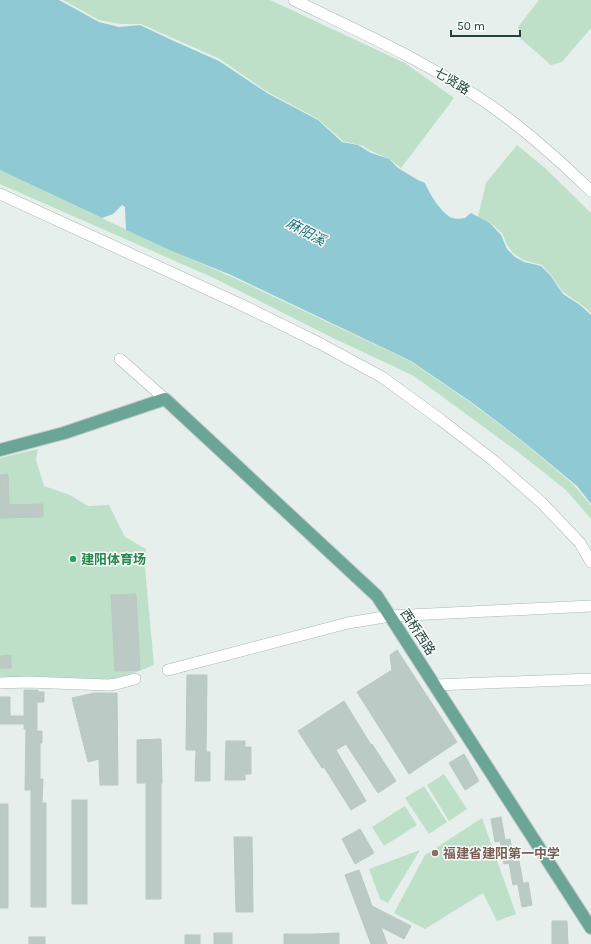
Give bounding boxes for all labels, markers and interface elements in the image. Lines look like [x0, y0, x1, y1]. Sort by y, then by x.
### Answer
scale bar [451, 12, 520, 38]
text: 50 m [457, 19, 485, 33]
street label: 七贤路 [431, 65, 473, 97]
water label: 麻阳溪 [283, 215, 330, 250]
place label: 建阳体育场 [81, 552, 146, 567]
marker: 建阳体育场 [68, 554, 78, 564]
street label: 西桥西路 [398, 606, 438, 658]
place label: 福建省建阳第一中学 [443, 846, 560, 861]
marker: 福建省建阳第一中学 [430, 848, 440, 858]

